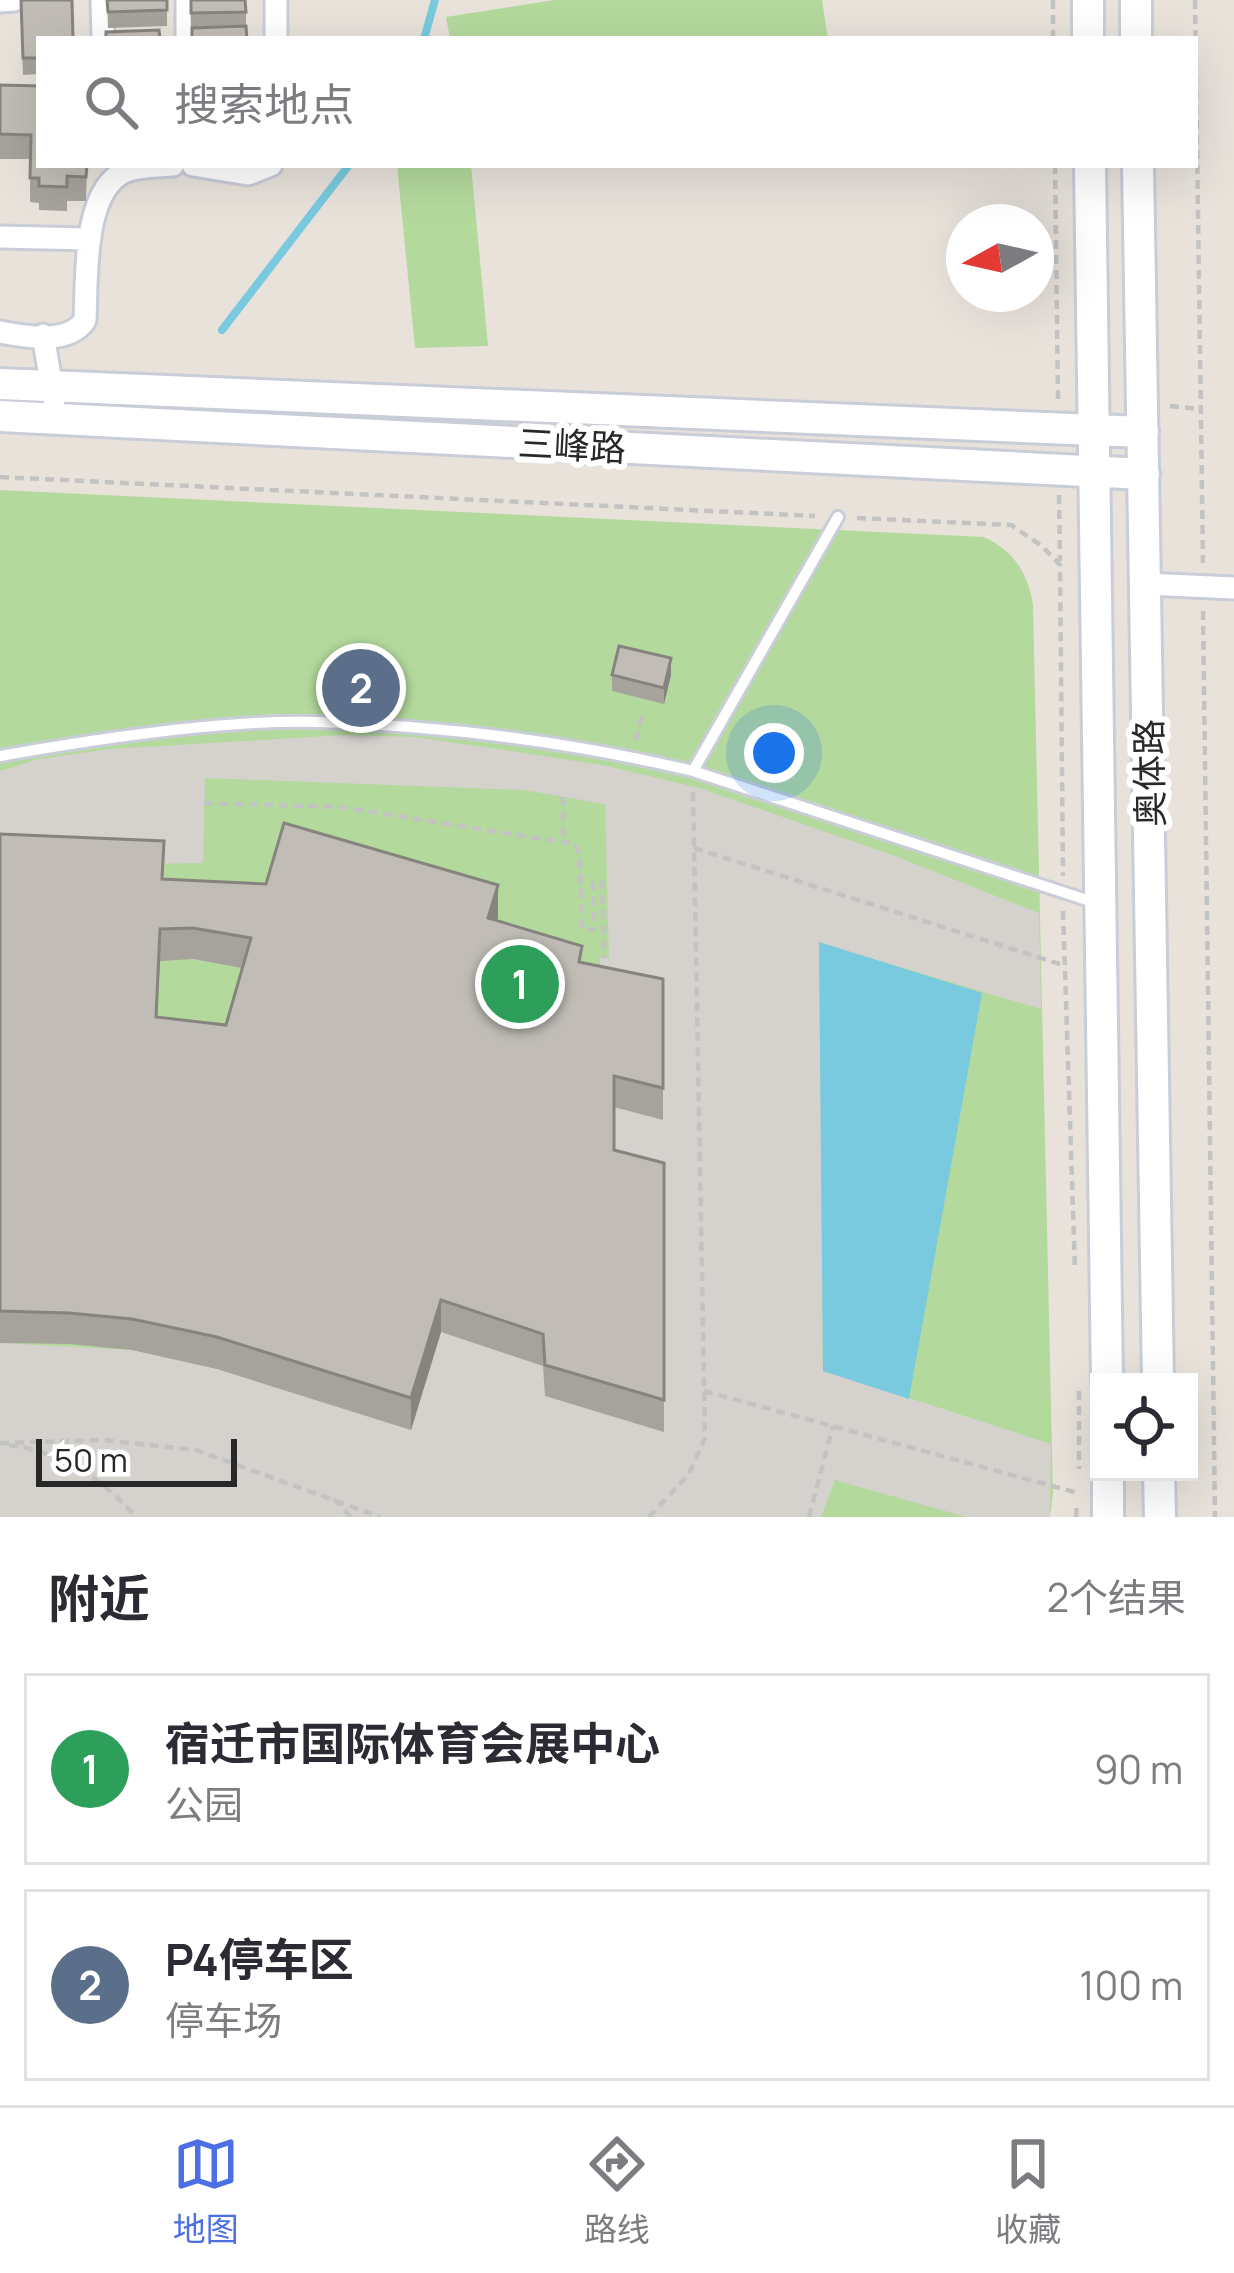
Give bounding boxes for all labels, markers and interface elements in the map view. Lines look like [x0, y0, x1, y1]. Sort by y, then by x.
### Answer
search box [36, 36, 1198, 168]
icon: search [78, 69, 144, 135]
text: 搜索地点 [174, 73, 354, 135]
north arrow [946, 204, 1054, 312]
street label: 三峰路 [517, 418, 627, 472]
pin: 2 [322, 643, 400, 733]
street label: 奥体路 [1124, 719, 1174, 827]
your location [744, 723, 804, 783]
pin: 1 [481, 939, 559, 1029]
map controls [1090, 1373, 1198, 1481]
button: locate [1090, 1373, 1198, 1481]
scale bar [36, 1433, 237, 1486]
text: 50 m [54, 1437, 128, 1482]
text: 附近 [48, 1563, 150, 1632]
text: 2个结果 [1047, 1570, 1186, 1624]
text: 宿迁市国际体育会展中心 [165, 1712, 660, 1774]
text: 1 [81, 1742, 99, 1796]
text: 90 m [1094, 1742, 1183, 1796]
text: 公园 [165, 1777, 243, 1831]
text: P4停车区 [165, 1928, 354, 1990]
text: 2 [78, 1958, 102, 2012]
text: 100 m [1079, 1958, 1183, 2012]
text: 停车场 [165, 1993, 282, 2047]
tab: 地图 [173, 2131, 239, 2251]
tab: 路线 [584, 2131, 650, 2251]
tab: 收藏 [995, 2131, 1061, 2251]

